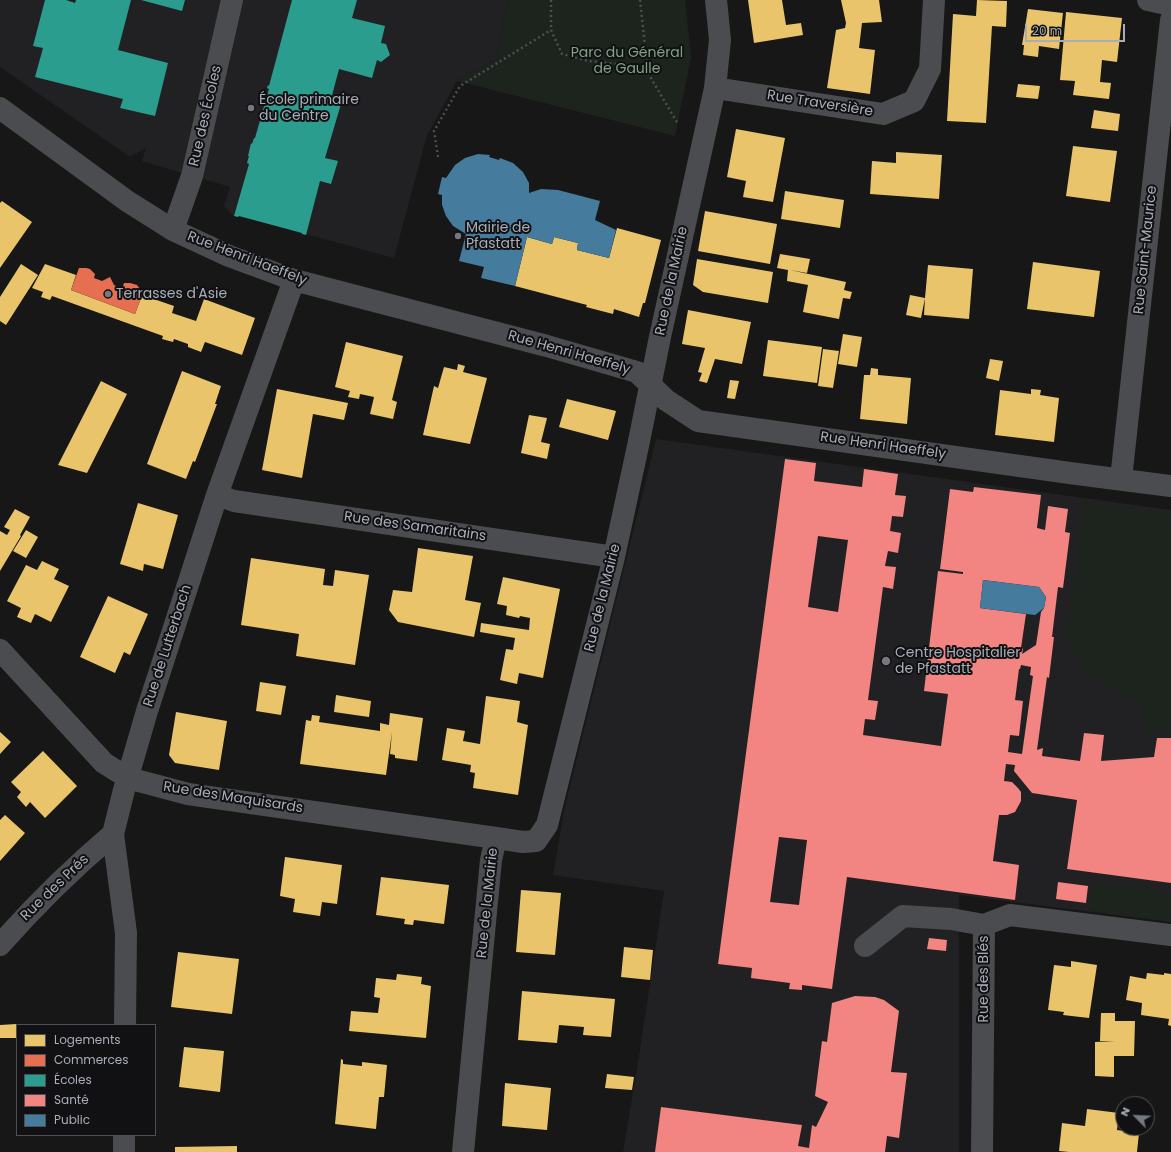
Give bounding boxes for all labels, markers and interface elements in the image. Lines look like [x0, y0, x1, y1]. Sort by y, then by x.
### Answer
scale bar [1027, 16, 1127, 42]
text: 20 m [1032, 22, 1062, 39]
park label: Parc du Général de Gaulle [571, 45, 683, 78]
street label: Rue des Écoles [186, 64, 226, 168]
street label: Rue Traversière [766, 87, 874, 121]
place label: École primaire du Centre [259, 92, 359, 124]
marker: École primaire du Centre [246, 103, 256, 113]
street label: Rue Saint-Maurice [1131, 185, 1161, 315]
place label: Mairie de Pfastatt [466, 220, 530, 252]
street label: Rue de la Mairie [652, 225, 692, 337]
street label: Rue Henri Haeffely [185, 228, 309, 290]
marker: Mairie de Pfastatt [453, 231, 463, 241]
place label: Terrasses d'Asie [116, 286, 227, 302]
marker: Terrasses d'Asie [103, 289, 113, 299]
street label: Rue Henri Haeffely [506, 327, 632, 379]
street label: Rue Henri Haeffely [819, 429, 947, 463]
street label: Rue des Samaritains [343, 509, 487, 545]
street label: Rue de la Mairie [581, 542, 625, 654]
street label: Rue de Lutterbach [140, 583, 196, 709]
place label: Centre Hospitalier de Pfastatt [895, 645, 1020, 678]
marker: Centre Hospitalier de Pfastatt [880, 655, 892, 667]
street label: Rue des Maquisards [162, 779, 304, 817]
street label: Rue de la Mairie [474, 847, 502, 959]
street label: Rue des Prés [17, 851, 93, 925]
street label: Rue des Blés [976, 935, 992, 1023]
legend [16, 1024, 156, 1136]
text: Logements [54, 1031, 121, 1048]
text: Commerces [54, 1051, 129, 1068]
text: Écoles [54, 1071, 92, 1088]
text: Santé [54, 1091, 89, 1108]
north arrow [1115, 1096, 1155, 1136]
text: N [1116, 1104, 1134, 1119]
text: Public [54, 1111, 90, 1128]

